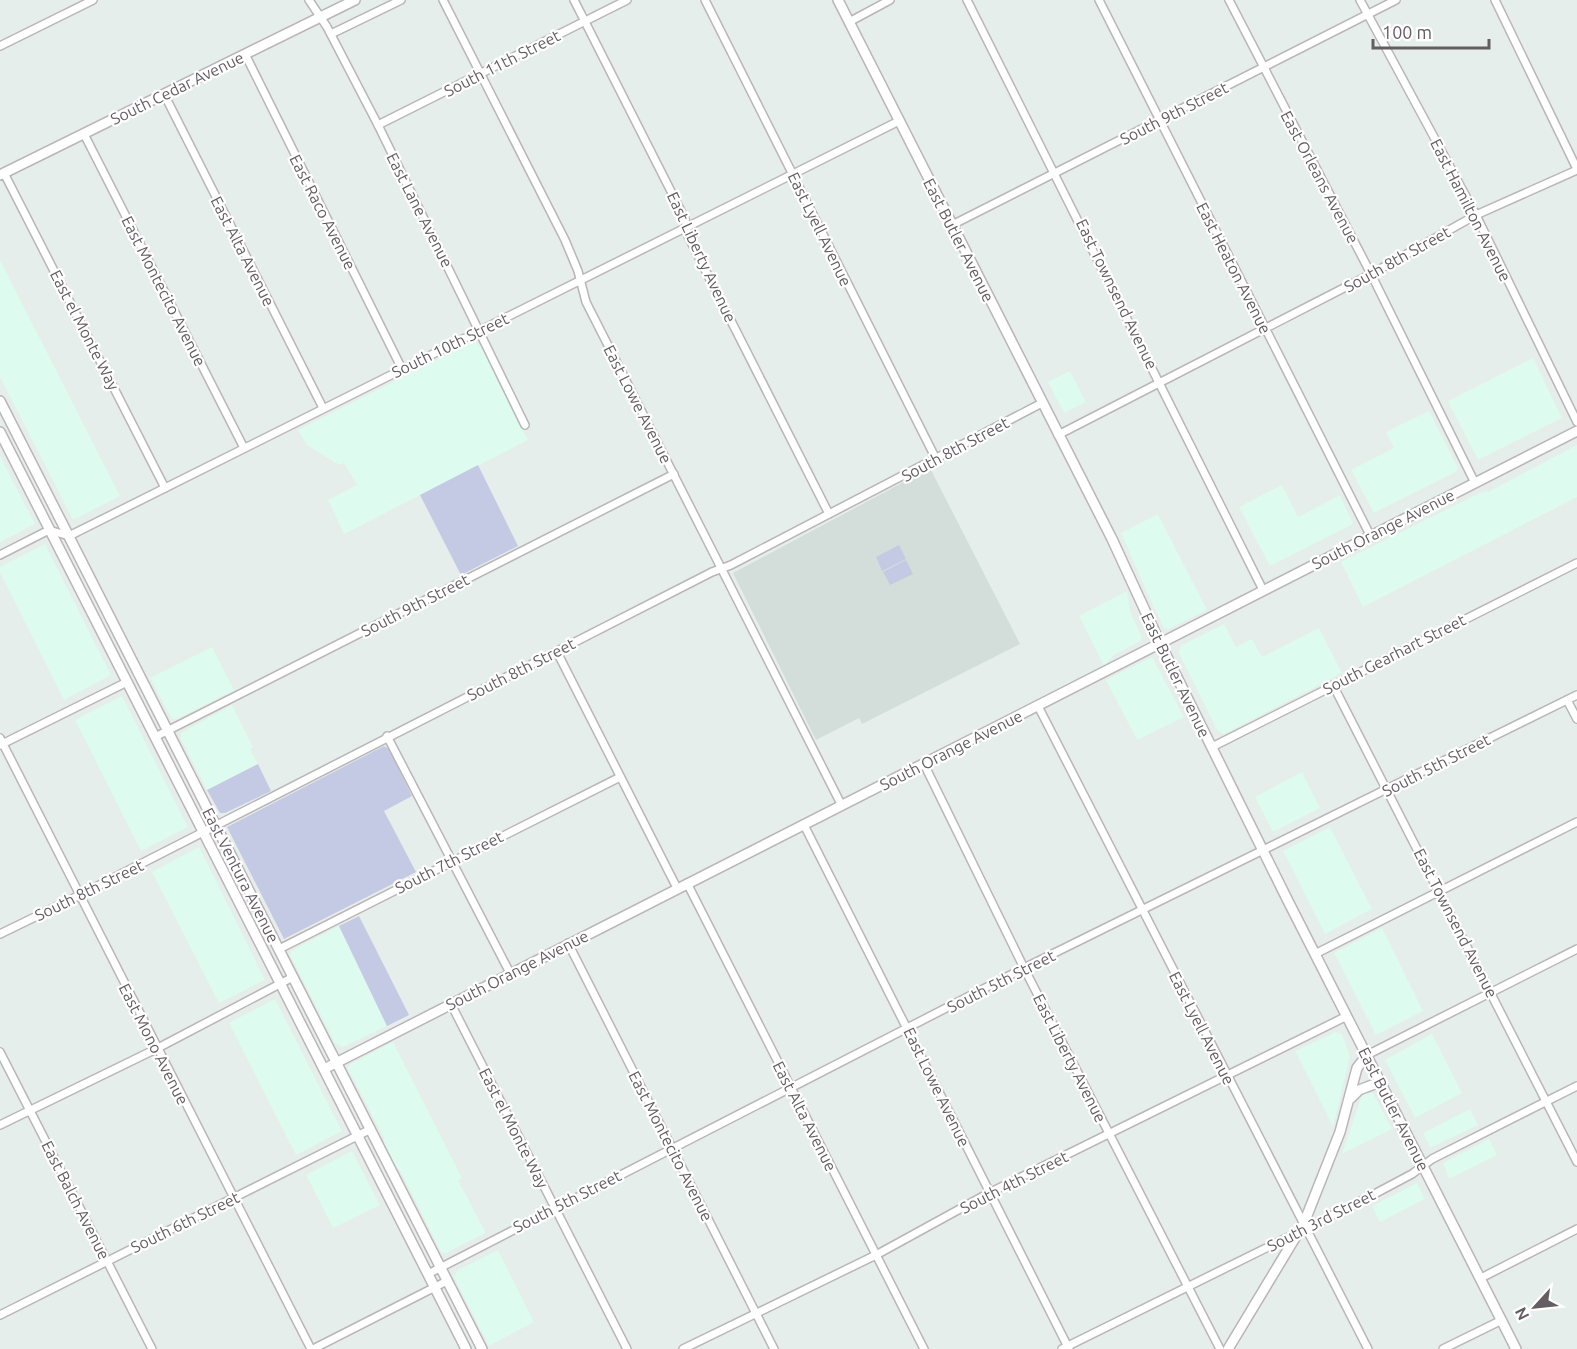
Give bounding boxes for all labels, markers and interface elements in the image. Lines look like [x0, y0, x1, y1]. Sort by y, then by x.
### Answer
scale bar [1373, 12, 1488, 50]
text: 100 m [1382, 22, 1432, 42]
street label: South 11th Street [441, 26, 564, 100]
street label: South Cedar Avenue [108, 48, 246, 128]
street label: South 9th Street [1117, 78, 1232, 148]
street label: East Orleans Avenue [1277, 108, 1363, 246]
street label: East Hamilton Avenue [1427, 136, 1515, 284]
street label: East Lane Avenue [383, 150, 457, 270]
street label: East Raco Avenue [286, 152, 360, 272]
street label: East Lyell Avenue [785, 169, 855, 289]
street label: East Butler Avenue [920, 175, 998, 305]
street label: East Liberty Avenue [664, 189, 740, 325]
street label: East Alta Avenue [208, 193, 278, 309]
street label: East Heaton Avenue [1193, 199, 1275, 337]
street label: East Montecito Avenue [118, 213, 210, 369]
street label: East Townsend Avenue [1073, 216, 1161, 372]
street label: South 8th Street [1341, 222, 1454, 296]
street label: East el Monte Way [47, 267, 123, 393]
street label: South 10th Street [389, 309, 512, 381]
street label: East Lowe Avenue [600, 342, 676, 466]
street label: South 8th Street [898, 413, 1012, 485]
street label: South Orange Avenue [1309, 485, 1457, 573]
street label: South 9th Street [358, 570, 473, 640]
street label: East Butler Avenue [1138, 610, 1214, 740]
street label: South Gearhart Street [1320, 610, 1469, 698]
street label: South 8th Street [464, 634, 579, 704]
street label: South Orange Avenue [877, 706, 1025, 794]
street label: South 5th Street [1379, 730, 1494, 800]
street label: East Ventura Avenue [199, 805, 283, 945]
street label: South 7th Street [392, 827, 507, 897]
street label: East Townsend Avenue [1411, 845, 1501, 1001]
street label: South 8th Street [32, 856, 147, 924]
street label: South Orange Avenue [443, 926, 591, 1014]
street label: South 5th Street [944, 946, 1059, 1016]
street label: East Lyell Avenue [1166, 968, 1238, 1088]
street label: East Mono Avenue [116, 980, 192, 1108]
street label: East Liberty Avenue [1030, 991, 1110, 1125]
street label: East Lowe Avenue [900, 1024, 974, 1150]
street label: East Butler Avenue [1355, 1044, 1433, 1174]
street label: East Alta Avenue [770, 1058, 840, 1174]
street label: East el Monte Way [476, 1065, 552, 1191]
street label: East Montecito Avenue [625, 1068, 717, 1224]
street label: East Balch Avenue [38, 1138, 114, 1262]
street label: South 4th Street [957, 1147, 1072, 1217]
street label: South 5th Street [510, 1166, 625, 1236]
street label: South 3rd Street [1264, 1185, 1379, 1255]
street label: South 6th Street [128, 1188, 243, 1256]
north arrow [1505, 1277, 1565, 1337]
text: N [1511, 1304, 1532, 1323]

